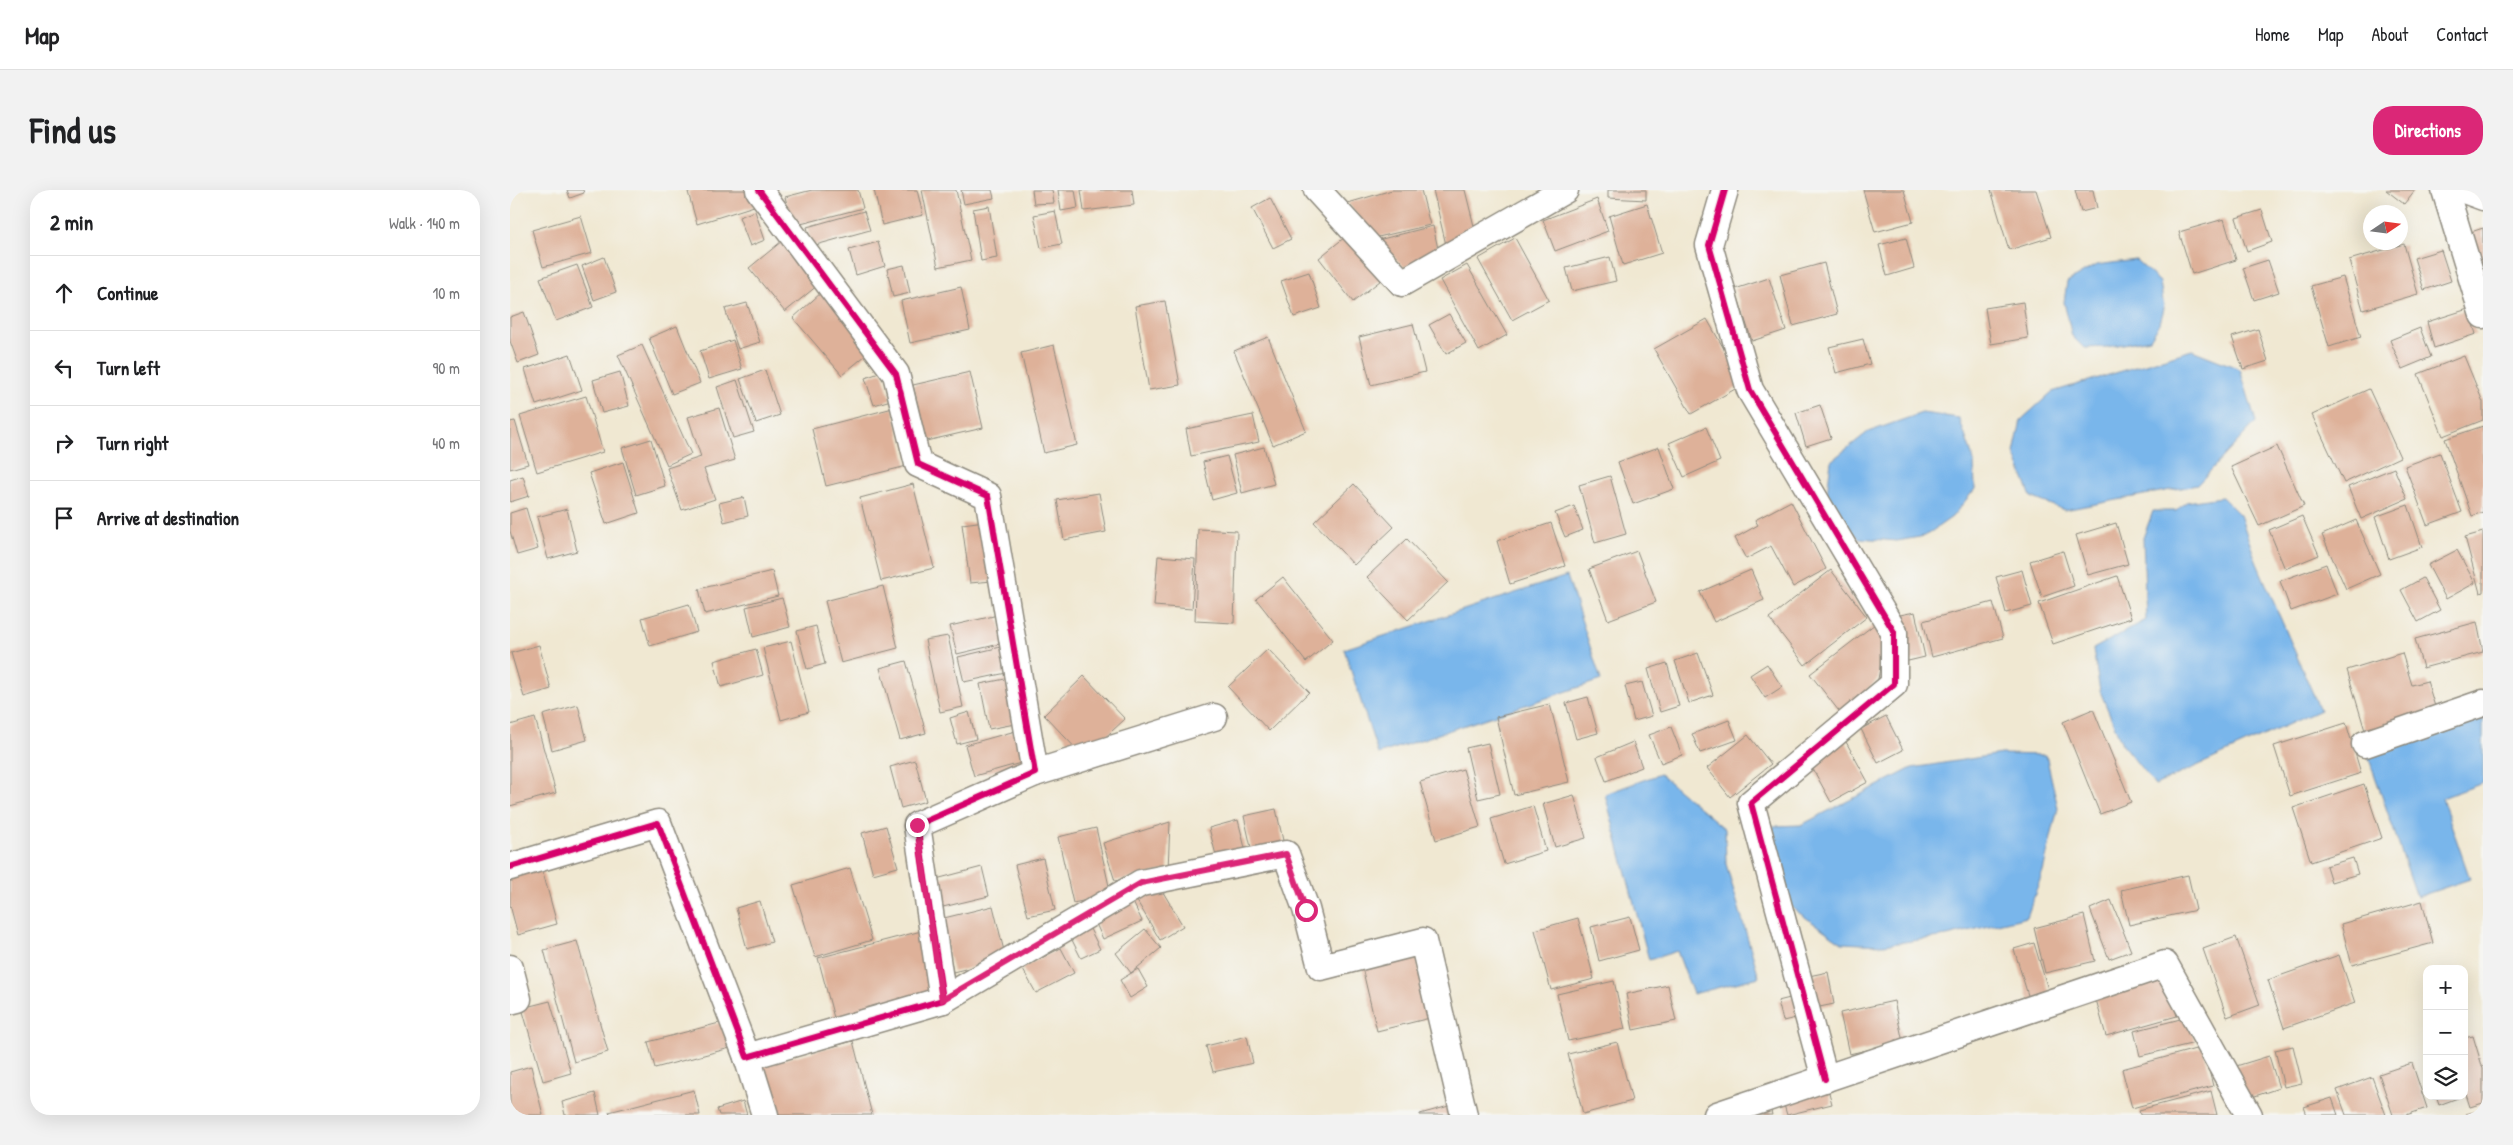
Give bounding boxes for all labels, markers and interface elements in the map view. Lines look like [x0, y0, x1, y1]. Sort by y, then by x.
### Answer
text: Map [25, 19, 59, 51]
text: Home [2255, 22, 2290, 47]
text: Map [2318, 22, 2343, 47]
text: About [2371, 22, 2408, 47]
text: Contact [2436, 22, 2488, 47]
button: Directions [2373, 106, 2483, 155]
text: Find us [30, 107, 116, 154]
north arrow [2363, 205, 2408, 250]
text: 2 min [50, 208, 93, 237]
text: Walk · 140 m [389, 212, 460, 234]
icon: ahead [50, 279, 78, 307]
text: Continue [97, 280, 158, 306]
text: 10 m [432, 282, 460, 304]
icon: left [50, 354, 78, 382]
text: Turn left [97, 355, 160, 381]
text: 90 m [432, 357, 460, 379]
icon: right [50, 429, 78, 457]
text: Turn right [97, 430, 168, 456]
text: 40 m [432, 432, 460, 454]
icon: arrive [50, 504, 78, 532]
text: Arrive at destination [97, 505, 239, 531]
route end [906, 814, 929, 837]
route start [1295, 899, 1318, 922]
map controls [2423, 965, 2468, 1100]
button: + [2423, 965, 2468, 1010]
button: − [2423, 1010, 2468, 1055]
button: layers [2423, 1055, 2468, 1100]

